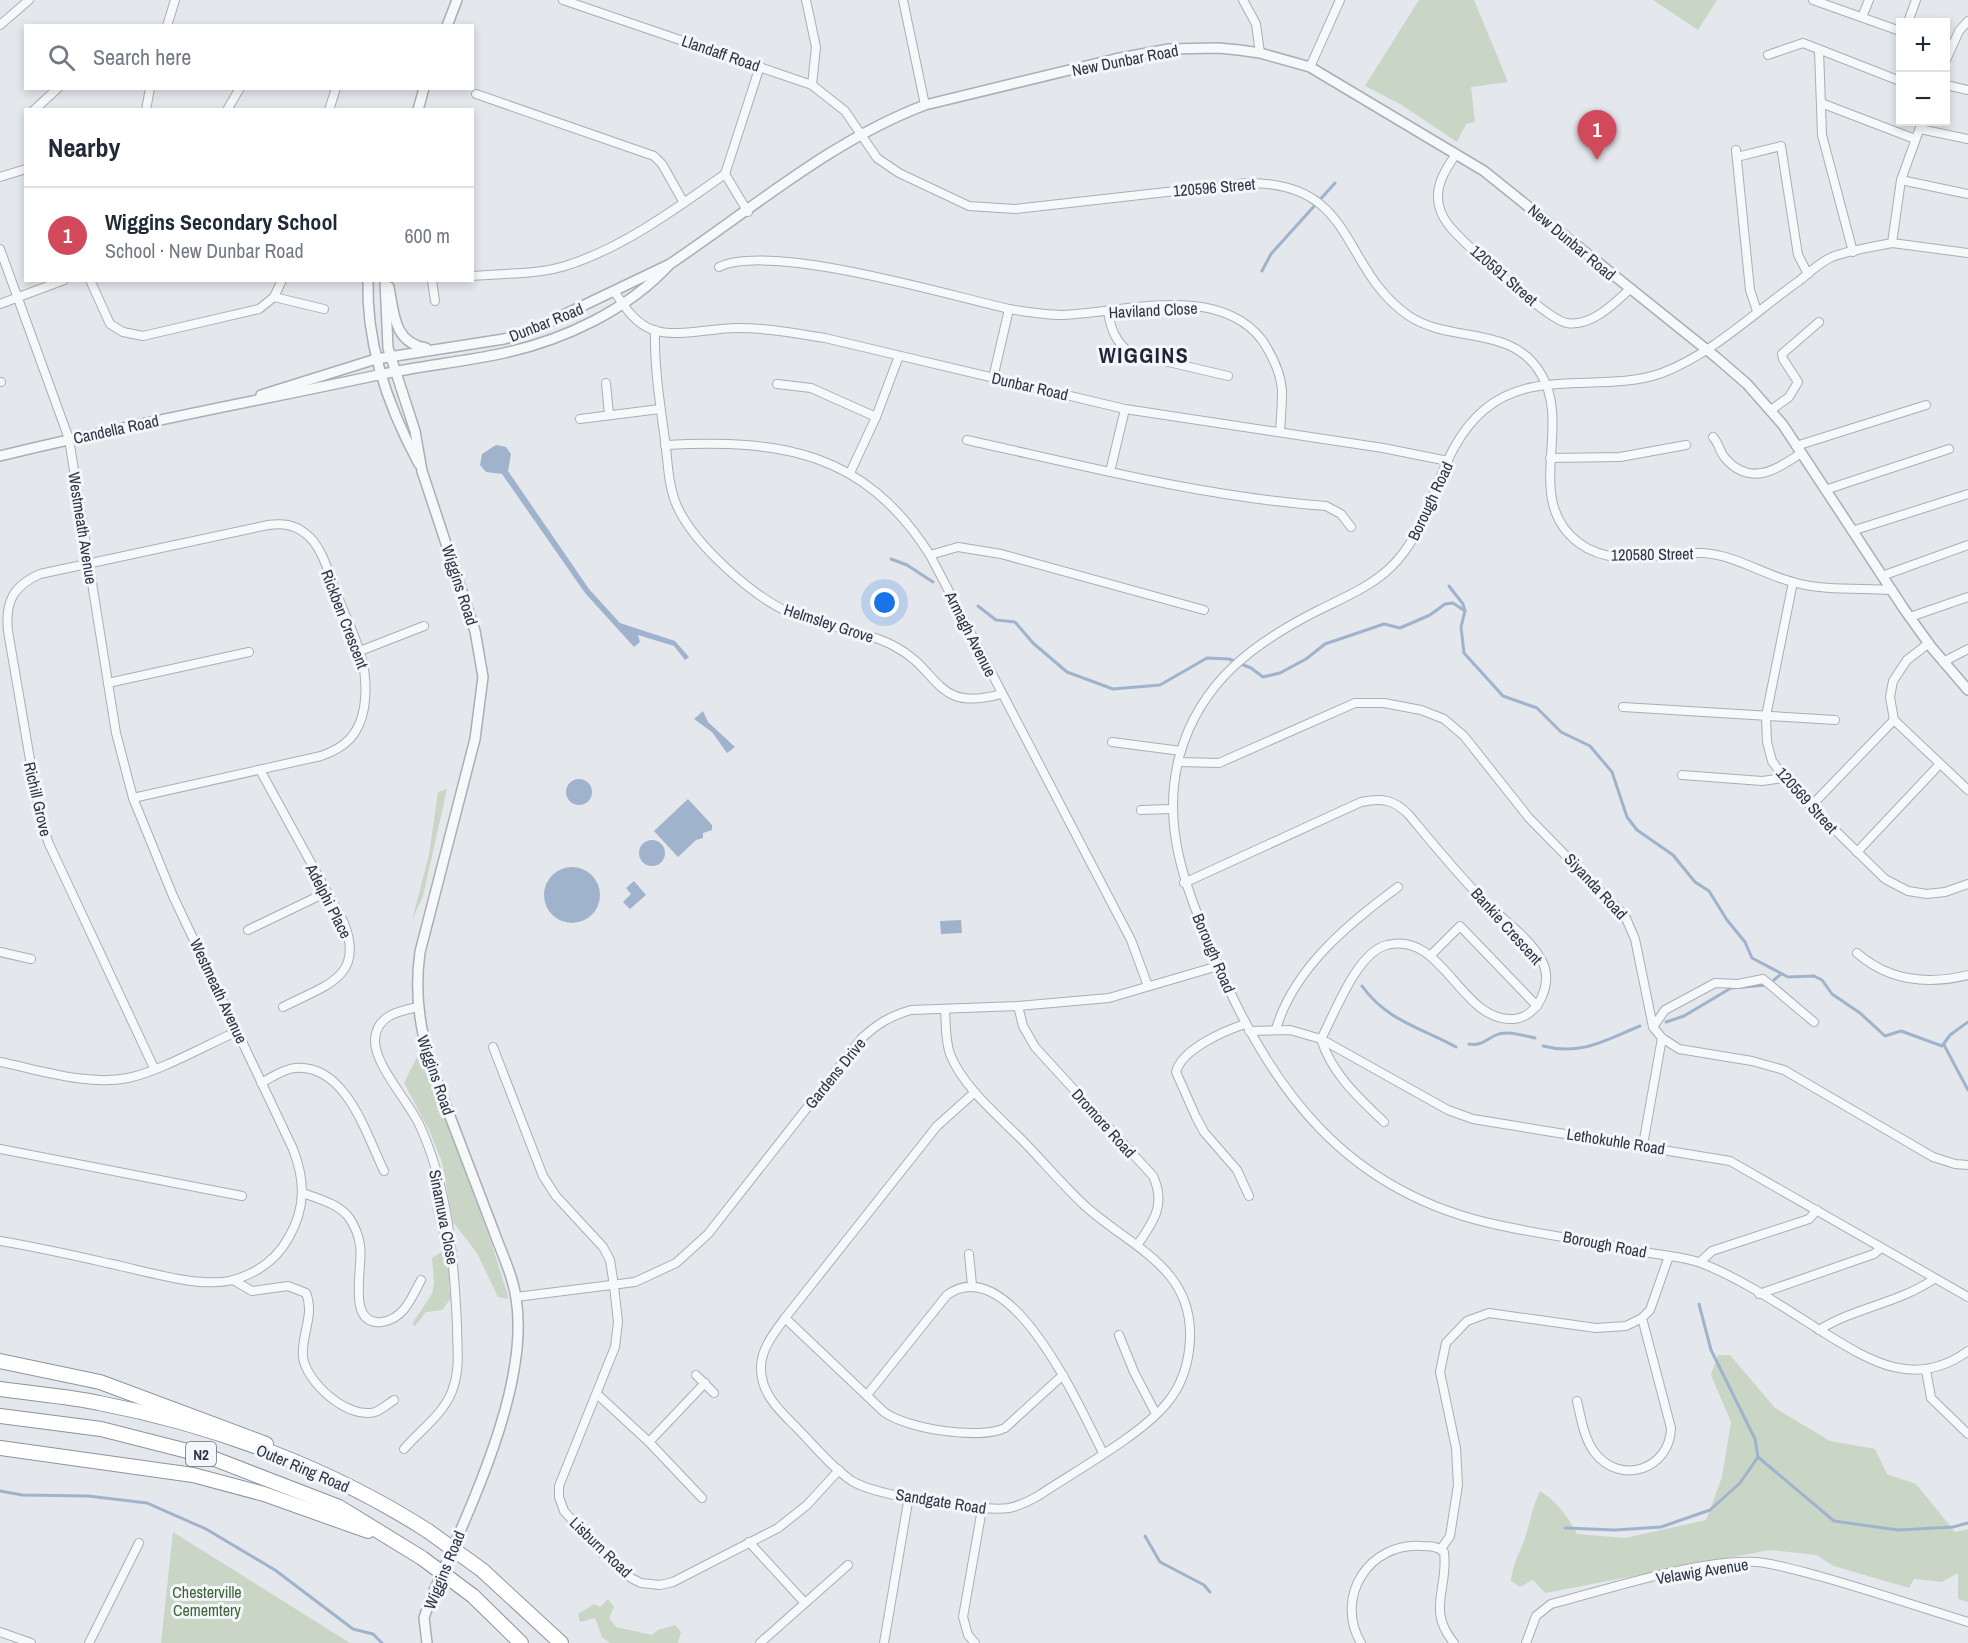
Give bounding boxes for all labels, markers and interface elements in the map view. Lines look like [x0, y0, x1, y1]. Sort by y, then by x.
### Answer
map controls [1896, 18, 1950, 126]
button: + [1896, 18, 1950, 72]
search box [24, 24, 474, 90]
street label: Llandaff Road [679, 29, 763, 77]
street label: New Dunbar Road [1070, 39, 1180, 81]
icon: search [45, 41, 78, 74]
text: Search here [93, 42, 191, 72]
button: − [1896, 72, 1950, 126]
pin: 1 [1578, 110, 1616, 160]
text: Nearby [48, 130, 120, 165]
street label: 120596 Street [1172, 172, 1256, 202]
street label: New Dunbar Road [1524, 199, 1620, 285]
text: Wiggins Secondary School [105, 207, 337, 237]
text: 1 [63, 222, 72, 249]
text: 600 m [404, 222, 450, 249]
text: School · New Dunbar Road [105, 237, 304, 264]
street label: 120591 Street [1466, 240, 1543, 311]
street label: Dunbar Road [506, 297, 586, 347]
street label: Haviland Close [1108, 297, 1198, 323]
district label: WIGGINS [1099, 340, 1189, 370]
street label: Dunbar Road [990, 367, 1070, 405]
street label: Candella Road [71, 409, 161, 449]
street label: Borough Road [1402, 458, 1458, 544]
street label: Westmeath Avenue [63, 470, 103, 586]
street label: Wiggins Road [437, 542, 483, 628]
street label: 120580 Street [1611, 542, 1694, 566]
street label: Rickben Crescent [316, 566, 374, 672]
street label: Armagh Avenue [940, 587, 1002, 680]
your location [870, 588, 899, 617]
street label: Helmsley Grove [781, 598, 877, 648]
street label: Richill Grove [19, 760, 57, 838]
street label: 120569 Street [1771, 762, 1843, 838]
street label: Siyanda Road [1560, 848, 1632, 924]
street label: Adelphi Place [300, 859, 357, 942]
street label: Bankie Crescent [1466, 883, 1548, 970]
street label: Borough Road [1187, 910, 1241, 996]
street label: Westmeath Avenue [185, 935, 253, 1047]
street label: Wiggins Road [412, 1032, 460, 1118]
street label: Gardens Drive [800, 1033, 870, 1113]
street label: Dromore Road [1067, 1084, 1141, 1162]
street label: Lethokuhle Road [1565, 1122, 1667, 1160]
street label: Sinamuva Close [424, 1168, 464, 1266]
street label: Borough Road [1561, 1225, 1649, 1263]
street label: Outer Ring Road [253, 1438, 353, 1498]
road number: N2 [186, 1442, 216, 1466]
street label: Sandgate Road [894, 1483, 988, 1519]
street label: Lisburn Road [565, 1512, 637, 1582]
street label: Wiggins Road [418, 1527, 470, 1613]
street label: Velawig Avenue [1654, 1553, 1750, 1589]
park label: Chesterville Cememtery [172, 1581, 242, 1621]

